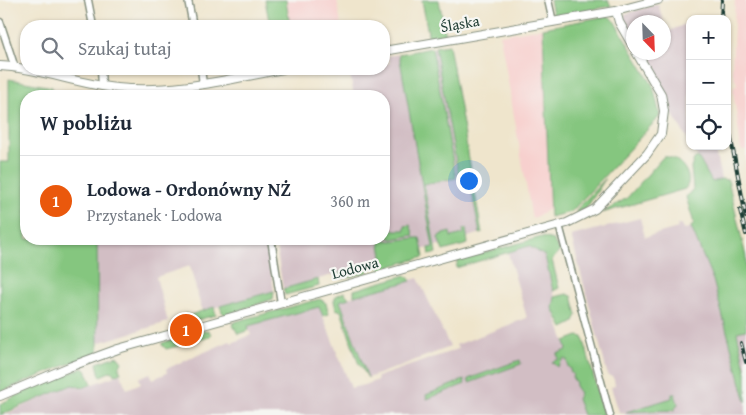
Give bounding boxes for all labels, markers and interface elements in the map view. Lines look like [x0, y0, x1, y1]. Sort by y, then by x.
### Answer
street label: Śląska [439, 10, 481, 37]
north arrow [626, 15, 671, 60]
map controls [686, 15, 731, 150]
button: + [686, 15, 731, 60]
search box [20, 20, 390, 75]
icon: search [38, 34, 66, 62]
text: Szukaj tutaj [78, 34, 172, 62]
button: − [686, 60, 731, 105]
button: locate [686, 105, 731, 150]
text: W pobliżu [40, 107, 132, 138]
your location [456, 168, 482, 194]
text: Lodowa - Ordonówny NŻ [87, 175, 291, 203]
text: 1 [52, 189, 60, 213]
text: 360 m [330, 189, 370, 213]
text: Przystanek · Lodowa [87, 203, 222, 227]
street label: Lodowa [329, 251, 381, 284]
pin: 1 [170, 311, 202, 349]

